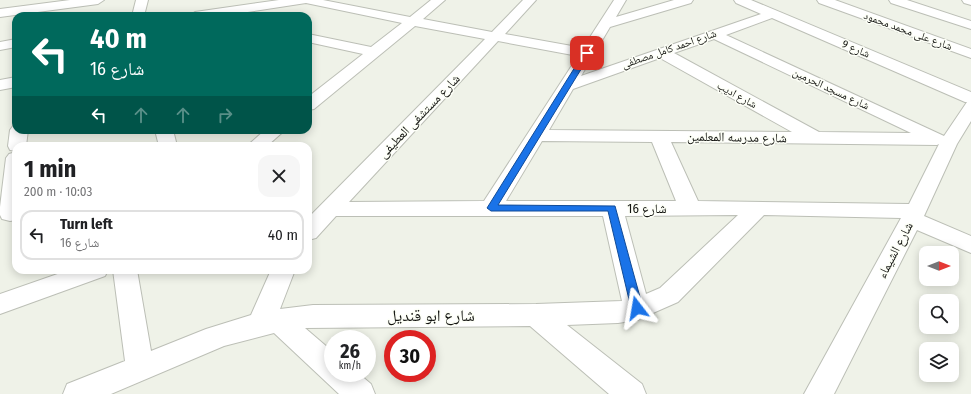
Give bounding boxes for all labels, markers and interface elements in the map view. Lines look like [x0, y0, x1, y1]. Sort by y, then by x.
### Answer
street label: شارع على محمد محمود [862, 9, 954, 53]
text: 40 m [90, 22, 147, 55]
street label: شارع احمد كامل مصطفى [620, 27, 718, 71]
icon: left [24, 28, 76, 80]
pin [570, 36, 604, 70]
street label: شارع 9 [840, 37, 872, 61]
icon: arrive [576, 42, 598, 64]
text: شارع 16 [90, 58, 144, 80]
street label: شارع مسجد الحرمين [791, 66, 871, 112]
street label: شارع مستشفى العطيفى [375, 71, 464, 162]
street label: شارع اديب [715, 79, 759, 111]
icon: left [88, 104, 110, 126]
icon: ahead [130, 104, 152, 126]
icon: ahead [172, 104, 194, 126]
icon: right [214, 104, 236, 126]
street label: شارع مدرسه المعلمين [687, 129, 787, 147]
text: 1 min [24, 155, 76, 183]
button: close [258, 155, 300, 197]
text: 200 m · 10:03 [24, 184, 92, 199]
street label: شارع 16 [627, 201, 667, 218]
text: Turn left [60, 215, 113, 233]
street label: شارع الشيماء [874, 219, 918, 282]
icon: left [26, 224, 48, 246]
text: 40 m [268, 226, 298, 244]
text: شارع 16 [60, 235, 99, 250]
north arrow [919, 246, 959, 286]
map controls [919, 246, 959, 382]
position arrow [616, 287, 658, 329]
button: search [919, 294, 959, 334]
street label: شارع ابو قنديل [387, 306, 475, 326]
speed limit sign: 30 [384, 330, 436, 382]
text: 26 [340, 339, 360, 363]
button: layers [919, 342, 959, 382]
text: km/h [339, 360, 361, 372]

